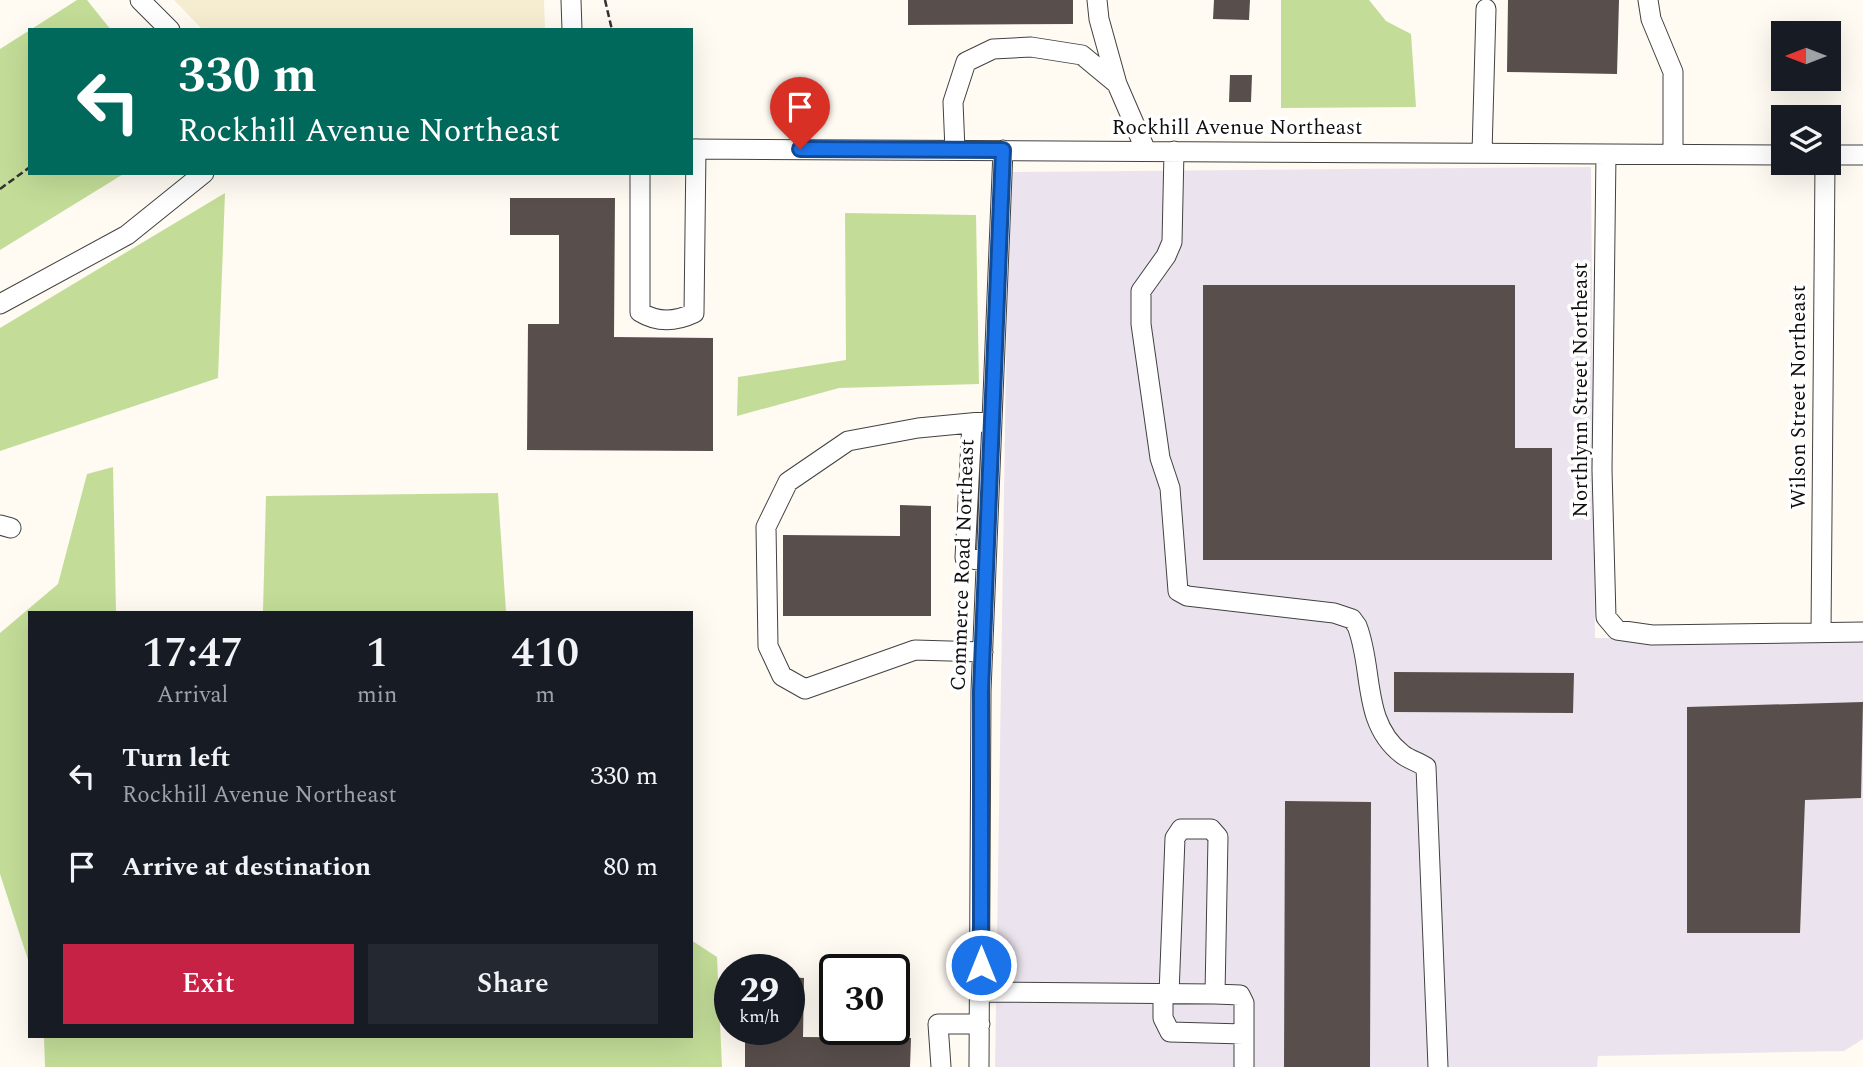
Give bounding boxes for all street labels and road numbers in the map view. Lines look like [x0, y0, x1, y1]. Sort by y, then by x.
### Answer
street label: Rockhill Avenue Northeast [1112, 112, 1362, 144]
street label: Northlynn Street Northeast [1565, 262, 1597, 518]
street label: Wilson Street Northeast [1783, 285, 1815, 509]
street label: Commerce Road Northeast [943, 438, 983, 692]

